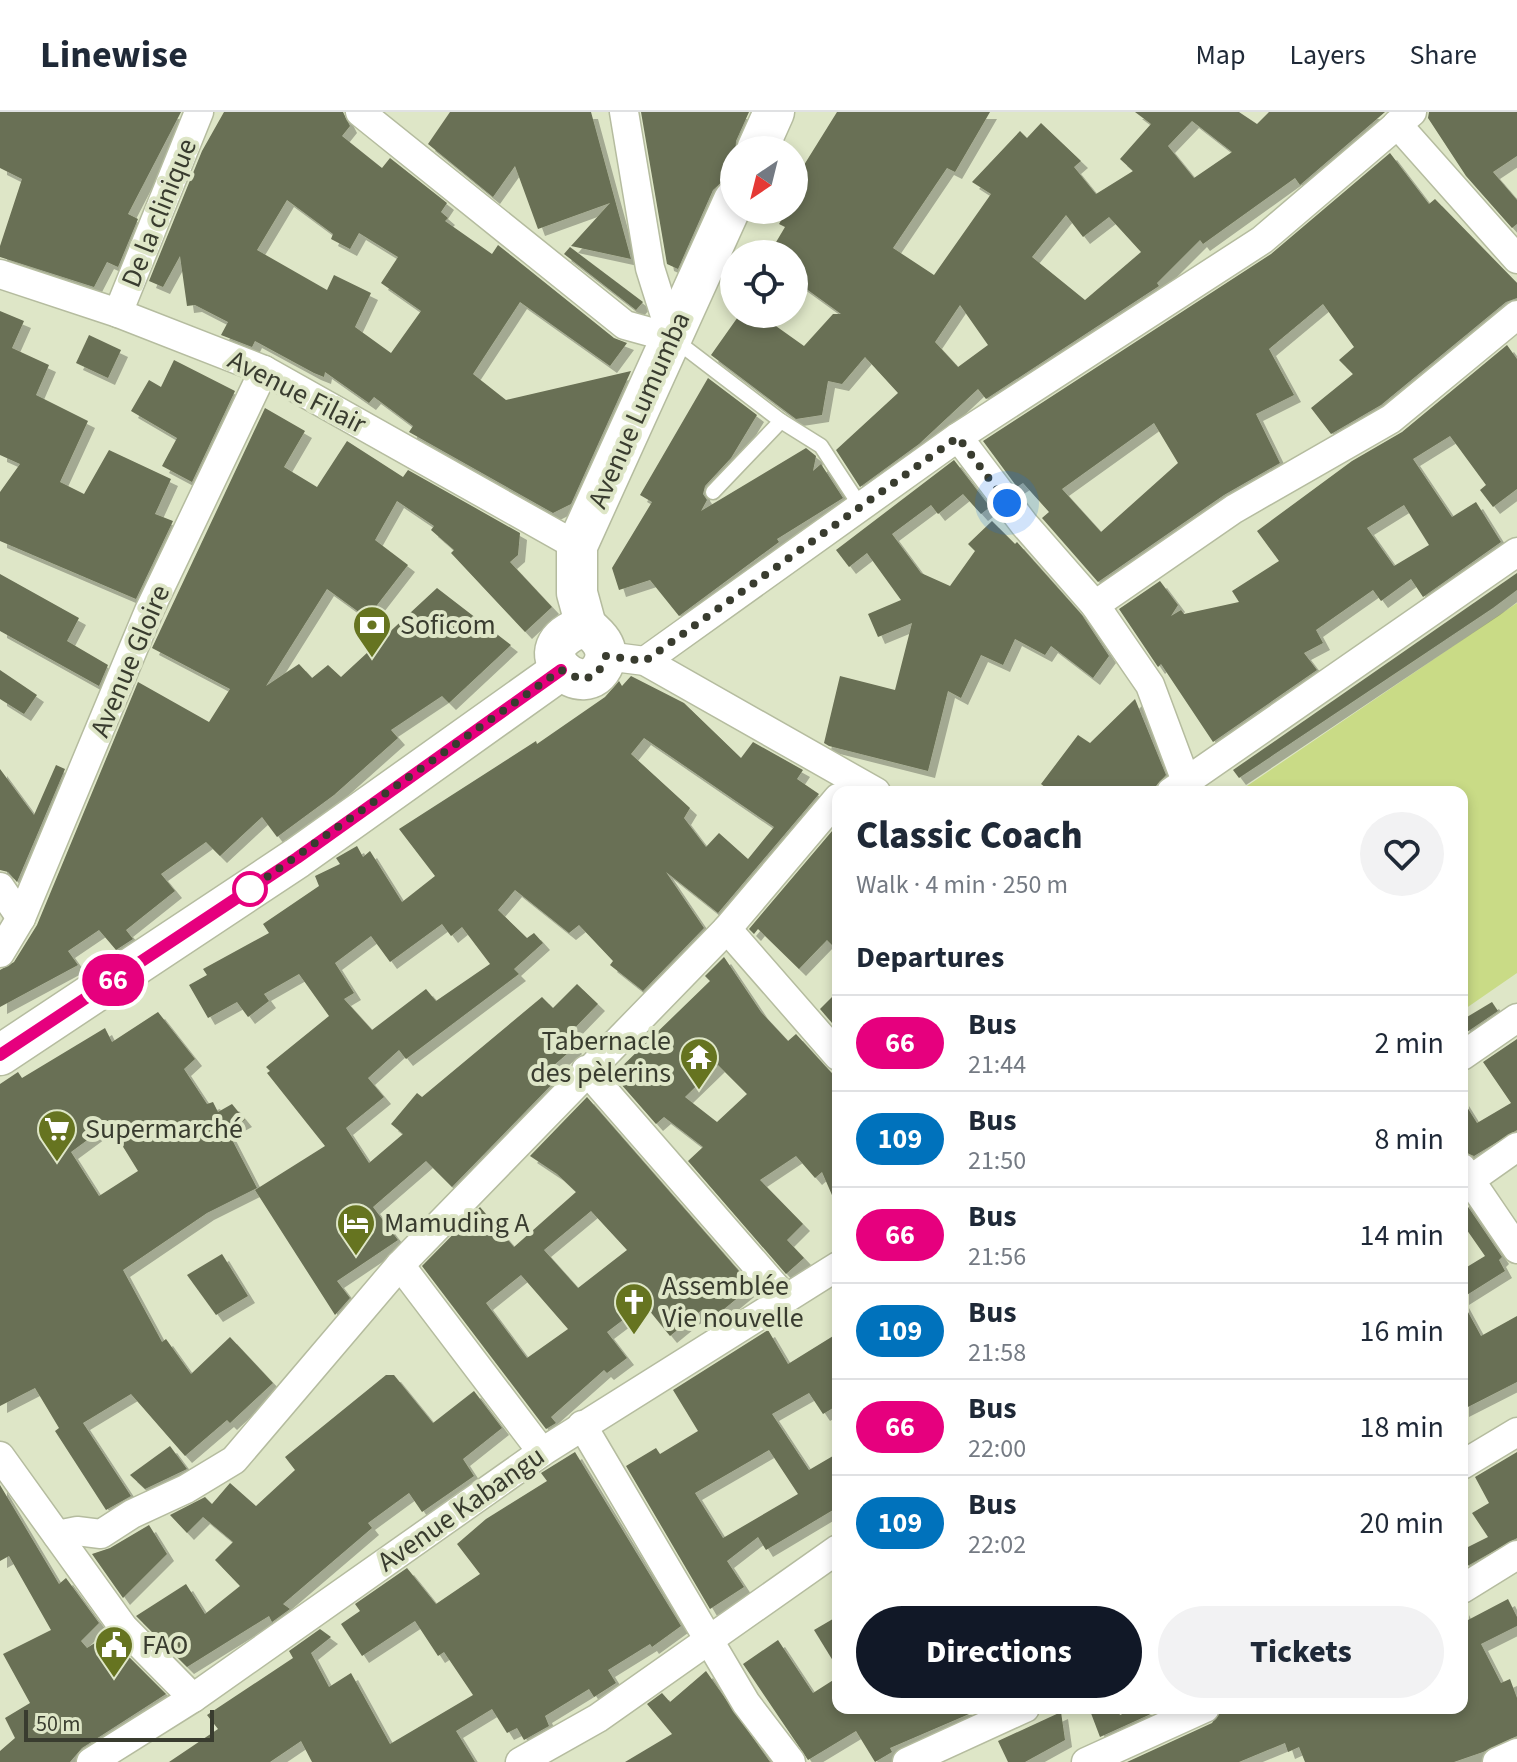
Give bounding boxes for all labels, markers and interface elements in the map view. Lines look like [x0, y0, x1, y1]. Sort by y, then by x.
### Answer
text: Linewise [40, 28, 188, 82]
text: Map [1195, 35, 1245, 75]
text: Layers [1289, 35, 1365, 75]
text: Share [1409, 35, 1477, 75]
street label: De la clinique [111, 133, 207, 293]
north arrow [720, 136, 808, 224]
map controls [720, 136, 808, 328]
button: locate [720, 240, 808, 328]
street label: Avenue Lumumba [578, 305, 700, 515]
street label: Avenue Filair [221, 340, 373, 444]
your location [987, 483, 1027, 523]
street label: Avenue Gloire [80, 579, 180, 743]
bank icon: Soficom [351, 604, 393, 659]
place label: Soficom [400, 605, 496, 645]
text: Classic Coach [856, 809, 1083, 863]
button: heart [1360, 812, 1444, 896]
text: Walk · 4 min · 250 m [856, 866, 1068, 903]
unlabelled marker [233, 872, 267, 906]
text: Departures [856, 936, 1004, 979]
line badge: 66 [77, 954, 149, 1006]
text: 66 [98, 960, 128, 1000]
text: Bus [968, 1003, 1016, 1046]
place label: Tabernacle des pèlerins [530, 1021, 671, 1093]
text: 2 min [1374, 1022, 1444, 1065]
text: 66 [885, 1023, 915, 1063]
temple icon: Tabernacle des pèlerins [678, 1036, 720, 1091]
text: 21:44 [968, 1046, 1026, 1083]
text: Bus [968, 1099, 1016, 1142]
supermarket icon: Supermarché [36, 1108, 78, 1163]
place label: Supermarché [85, 1109, 243, 1149]
text: 8 min [1374, 1118, 1444, 1161]
text: 109 [878, 1119, 922, 1159]
text: 21:50 [968, 1142, 1026, 1179]
text: Bus [968, 1195, 1016, 1238]
hotel icon: Mamuding A [335, 1202, 377, 1257]
place label: Mamuding A [384, 1203, 530, 1243]
text: 14 min [1360, 1214, 1444, 1257]
text: 66 [885, 1215, 915, 1255]
text: 21:56 [968, 1238, 1026, 1275]
place label: Assemblée Vie nouvelle [662, 1266, 804, 1338]
church icon: Assemblée Vie nouvelle [613, 1281, 655, 1336]
text: Bus [968, 1291, 1016, 1334]
text: 16 min [1360, 1310, 1444, 1353]
text: 109 [878, 1311, 922, 1351]
text: 21:58 [968, 1334, 1026, 1371]
text: Bus [968, 1387, 1016, 1430]
text: 18 min [1360, 1406, 1444, 1449]
text: 66 [885, 1407, 915, 1447]
text: 22:00 [968, 1430, 1026, 1467]
street label: Avenue Kabangu [369, 1436, 553, 1582]
text: Bus [968, 1483, 1016, 1526]
text: 20 min [1360, 1502, 1444, 1545]
text: 109 [878, 1503, 922, 1543]
text: 22:02 [968, 1526, 1026, 1563]
button: Directions [856, 1606, 1142, 1698]
button: Tickets [1158, 1606, 1444, 1698]
public building icon: FAO [93, 1624, 135, 1679]
place label: FAO [142, 1625, 188, 1665]
scale bar [24, 1706, 214, 1742]
text: 50 m [36, 1708, 81, 1740]

